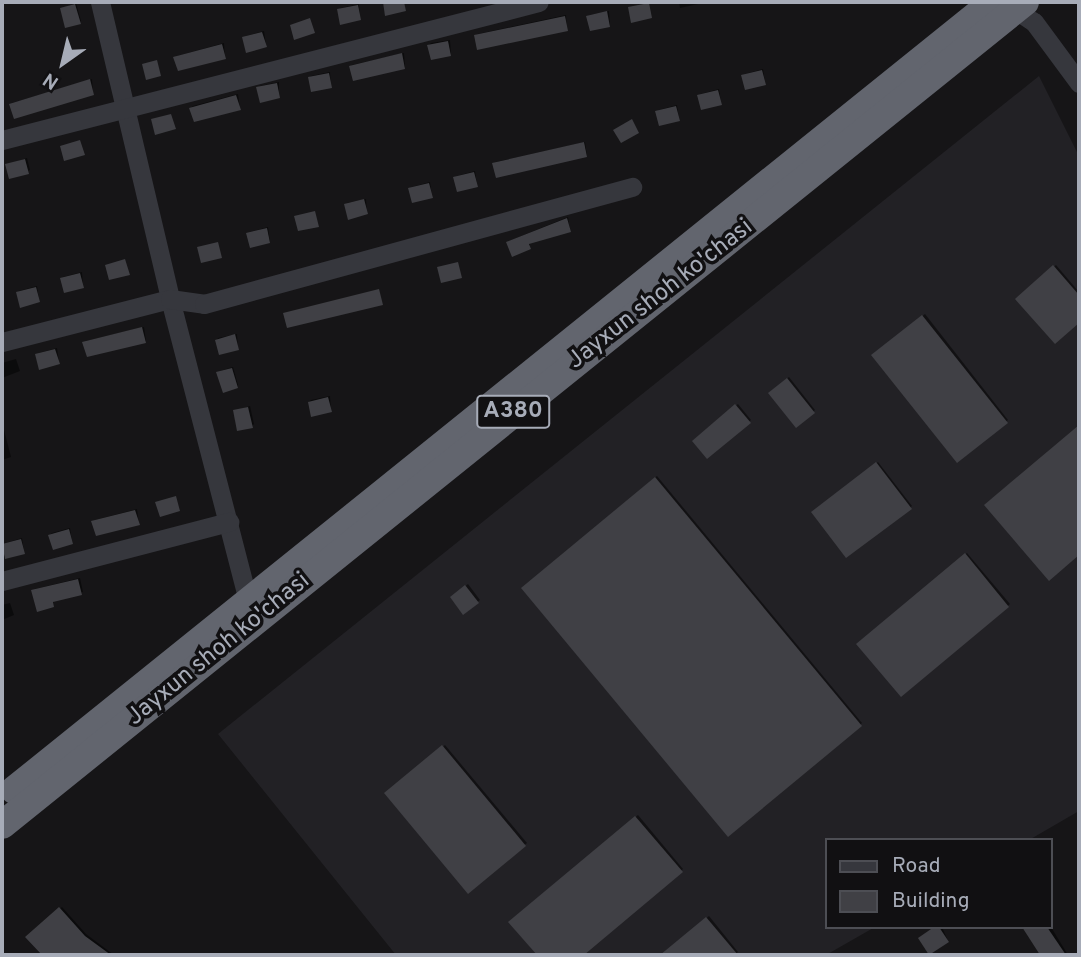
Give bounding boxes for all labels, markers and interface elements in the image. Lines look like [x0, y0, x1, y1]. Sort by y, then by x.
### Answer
north arrow [28, 28, 98, 98]
text: N [39, 67, 64, 94]
street label: Jayxun shoh ko'chasi [563, 214, 759, 376]
road number: A380 [475, 392, 552, 432]
street label: Jayxun shoh ko'chasi [122, 567, 316, 733]
legend [825, 838, 1053, 929]
text: Road [892, 853, 941, 880]
text: Building [892, 888, 970, 915]

